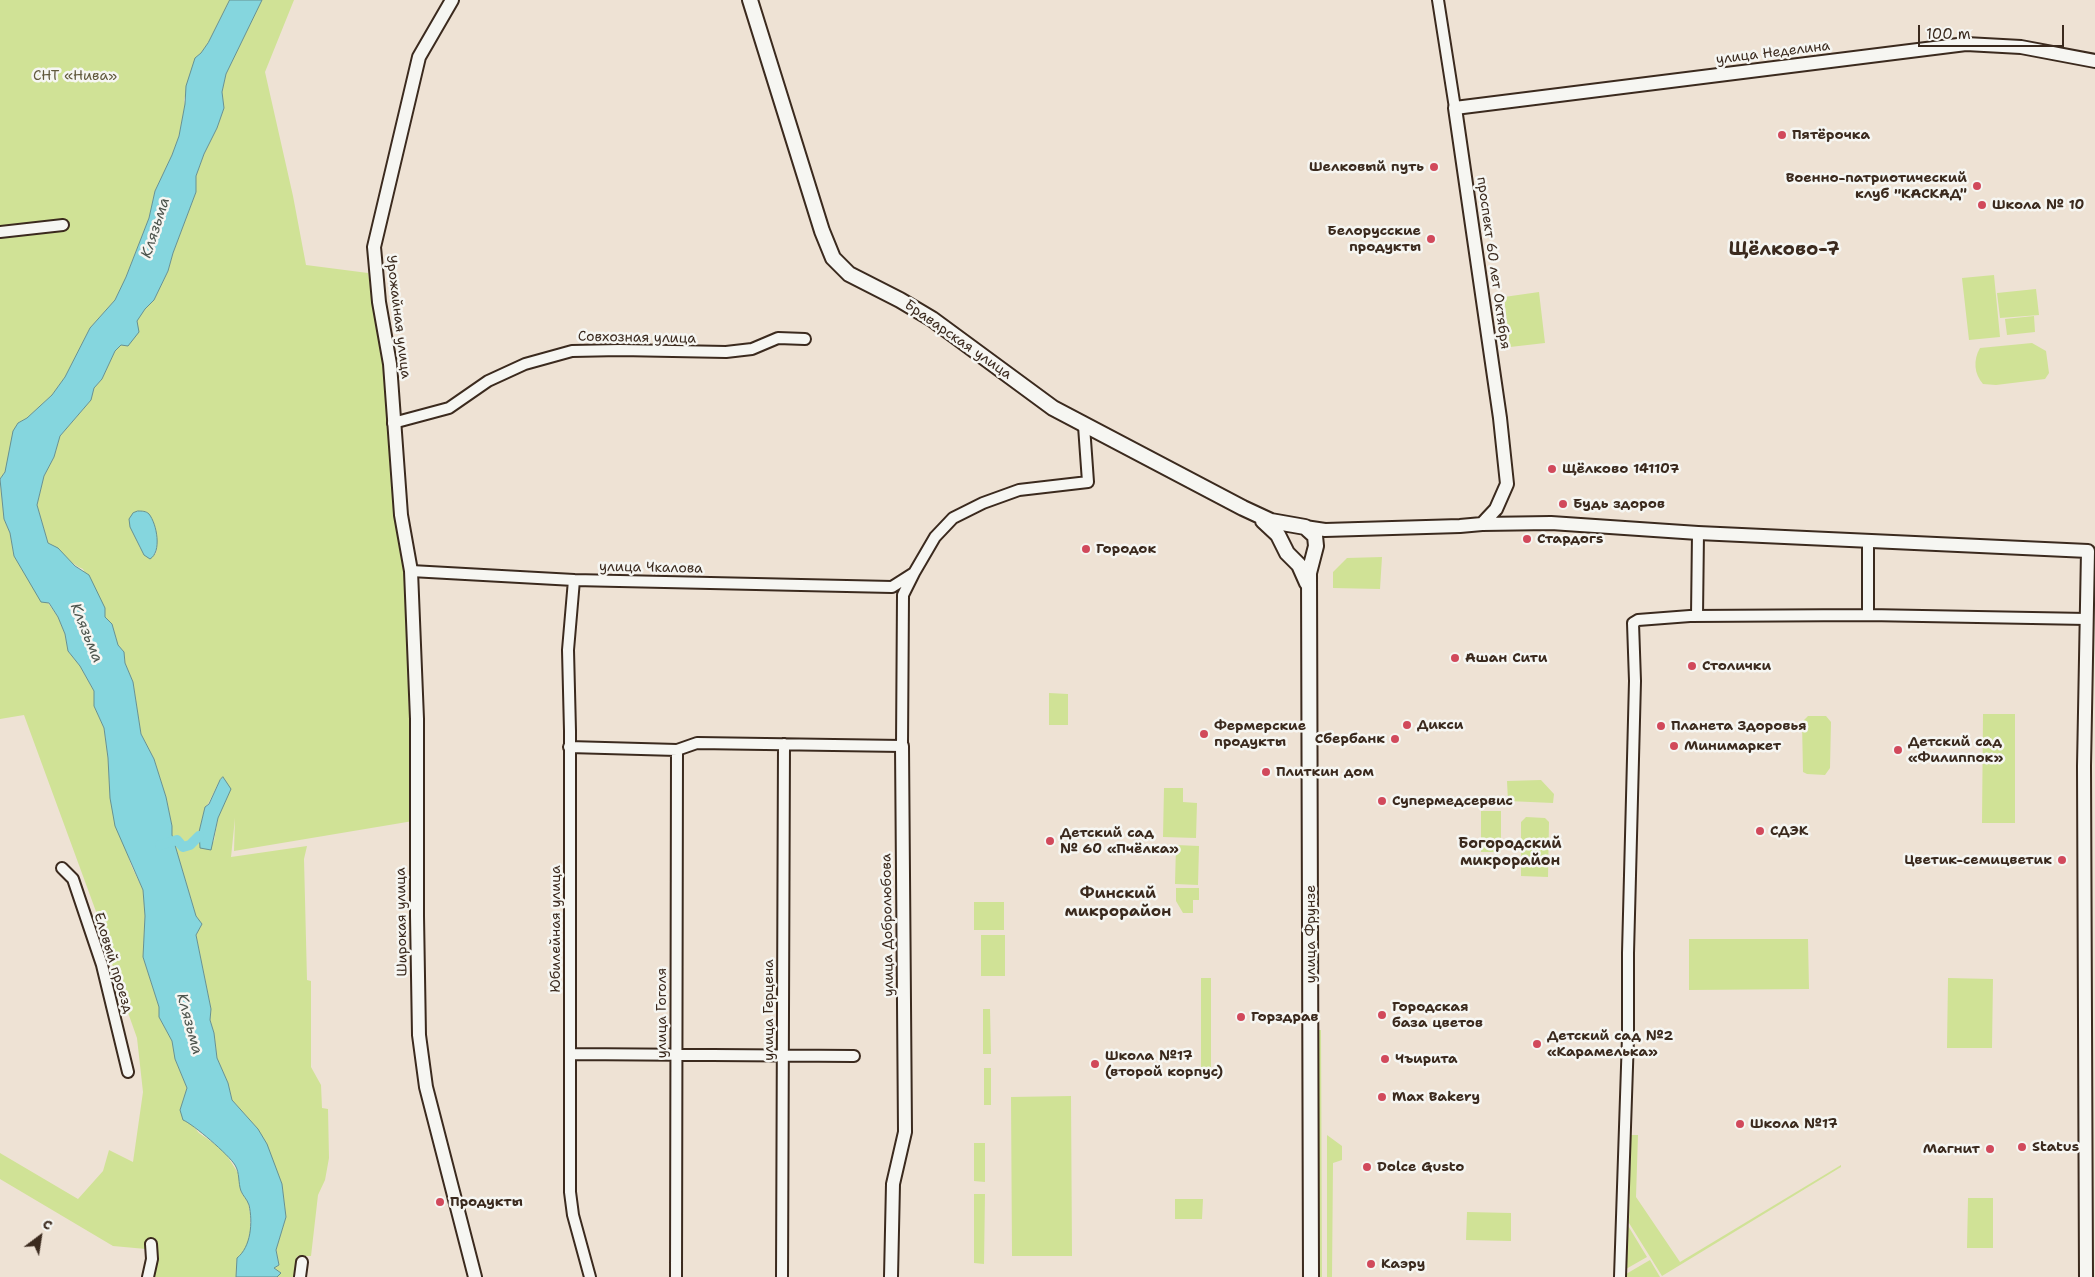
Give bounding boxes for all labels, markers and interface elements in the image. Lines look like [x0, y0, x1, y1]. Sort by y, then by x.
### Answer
scale bar [1920, 15, 2066, 47]
text: 100 m [1926, 24, 1971, 44]
street label: улица Неделина [1715, 38, 1831, 68]
park label: СНТ «Нива» [33, 68, 117, 84]
place label: Пятёрочка [1792, 127, 1870, 143]
marker: Пятёрочка [1776, 129, 1788, 141]
place label: Шелковый путь [1309, 159, 1424, 175]
marker: Шелковый путь [1428, 161, 1440, 173]
place label: Военно-патриотический клуб "КАСКАД" [1786, 170, 1967, 202]
street label: проспект 60 лет Октября [1473, 176, 1513, 350]
marker: Военно-патриотический клуб "КАСКАД" [1971, 180, 1983, 192]
water label: Клязьма [138, 195, 174, 261]
place label: Школа № 10 [1992, 197, 2084, 213]
marker: Школа № 10 [1976, 199, 1988, 211]
place label: Белорусские продукты [1327, 223, 1421, 256]
marker: Белорусские продукты [1425, 233, 1437, 245]
district label: Щёлково-7 [1729, 239, 1839, 261]
street label: Урожайная улица [382, 254, 414, 380]
street label: Браварская улица [901, 297, 1015, 383]
street label: Совхозная улица [578, 329, 696, 347]
place label: Щёлково 141107 [1562, 461, 1679, 477]
marker: Щёлково 141107 [1546, 463, 1558, 475]
place label: Будь здоров [1573, 496, 1665, 512]
marker: Будь здоров [1557, 498, 1569, 510]
place label: Стардогs [1537, 531, 1603, 547]
marker: Стардогs [1521, 533, 1533, 545]
place label: Городок [1096, 541, 1156, 557]
marker: Городок [1080, 543, 1092, 555]
street label: улица Чкалова [599, 559, 703, 577]
water label: Клязьма [66, 601, 106, 665]
place label: Ашан Сити [1465, 650, 1547, 666]
marker: Ашан Сити [1449, 652, 1461, 664]
place label: Столички [1702, 658, 1771, 674]
marker: Столички [1686, 660, 1698, 672]
place label: Дикси [1417, 717, 1463, 733]
place label: Фермерские продукты [1214, 718, 1306, 750]
place label: Планета Здоровья [1671, 718, 1807, 734]
marker: Дикси [1401, 719, 1413, 731]
marker: Планета Здоровья [1655, 720, 1667, 732]
marker: Фермерские продукты [1198, 728, 1210, 740]
place label: Сбербанк [1315, 731, 1385, 747]
marker: Сбербанк [1389, 733, 1401, 745]
place label: Детский сад «Филиппок» [1908, 734, 2003, 766]
place label: Минимаркет [1684, 738, 1781, 754]
marker: Минимаркет [1668, 740, 1680, 752]
marker: Детский сад «Филиппок» [1892, 744, 1904, 756]
place label: Плиткин дом [1276, 764, 1374, 780]
marker: Плиткин дом [1260, 766, 1272, 778]
place label: Супермедсервис [1392, 793, 1513, 809]
marker: Супермедсервис [1376, 795, 1388, 807]
place label: СДЭК [1770, 823, 1808, 839]
place label: Детский сад № 60 «Пчёлка» [1060, 825, 1179, 858]
marker: СДЭК [1754, 825, 1766, 837]
marker: Детский сад № 60 «Пчёлка» [1044, 835, 1056, 847]
district label: Богородский микрорайон [1458, 835, 1562, 870]
place label: Цветик-семицветик [1904, 852, 2052, 868]
street label: улица Добролюбова [878, 853, 898, 997]
marker: Цветик-семицветик [2056, 854, 2068, 866]
street label: Юбилейная улица [548, 865, 564, 993]
street label: Широкая улица [393, 867, 411, 977]
district label: Финский микрорайон [1065, 884, 1171, 922]
street label: улица Фрунзе [1303, 885, 1319, 983]
street label: Еловый проезд [90, 911, 136, 1015]
street label: улица Герцена [761, 959, 777, 1061]
street label: улица Гоголя [654, 968, 670, 1058]
water label: Клязьма [172, 991, 206, 1057]
place label: Городская база цветов [1392, 999, 1483, 1032]
place label: Горздрав [1251, 1009, 1318, 1025]
marker: Городская база цветов [1376, 1009, 1388, 1021]
marker: Горздрав [1235, 1011, 1247, 1023]
place label: Детский сад №2 «Карамелька» [1547, 1028, 1673, 1060]
marker: Детский сад №2 «Карамелька» [1531, 1038, 1543, 1050]
place label: Школа №17 (второй корпус) [1105, 1048, 1223, 1080]
place label: Чъирита [1395, 1051, 1458, 1067]
marker: Чъирита [1379, 1053, 1391, 1065]
marker: Школа №17 (второй корпус) [1089, 1058, 1101, 1070]
place label: Max Bakery [1392, 1089, 1480, 1105]
marker: Max Bakery [1376, 1091, 1388, 1103]
place label: Школа №17 [1750, 1116, 1838, 1132]
marker: Школа №17 [1734, 1118, 1746, 1130]
place label: Status [2032, 1139, 2079, 1155]
place label: Магнит [1923, 1141, 1980, 1157]
marker: Status [2016, 1141, 2028, 1153]
marker: Магнит [1984, 1143, 1996, 1155]
place label: Dolce Gusto [1377, 1159, 1464, 1175]
marker: Dolce Gusto [1361, 1161, 1373, 1173]
place label: Продукты [450, 1194, 523, 1210]
marker: Продукты [434, 1196, 446, 1208]
north arrow [15, 1212, 65, 1262]
text: С [39, 1214, 56, 1234]
place label: Каэру [1381, 1256, 1425, 1272]
marker: Каэру [1365, 1258, 1377, 1270]

